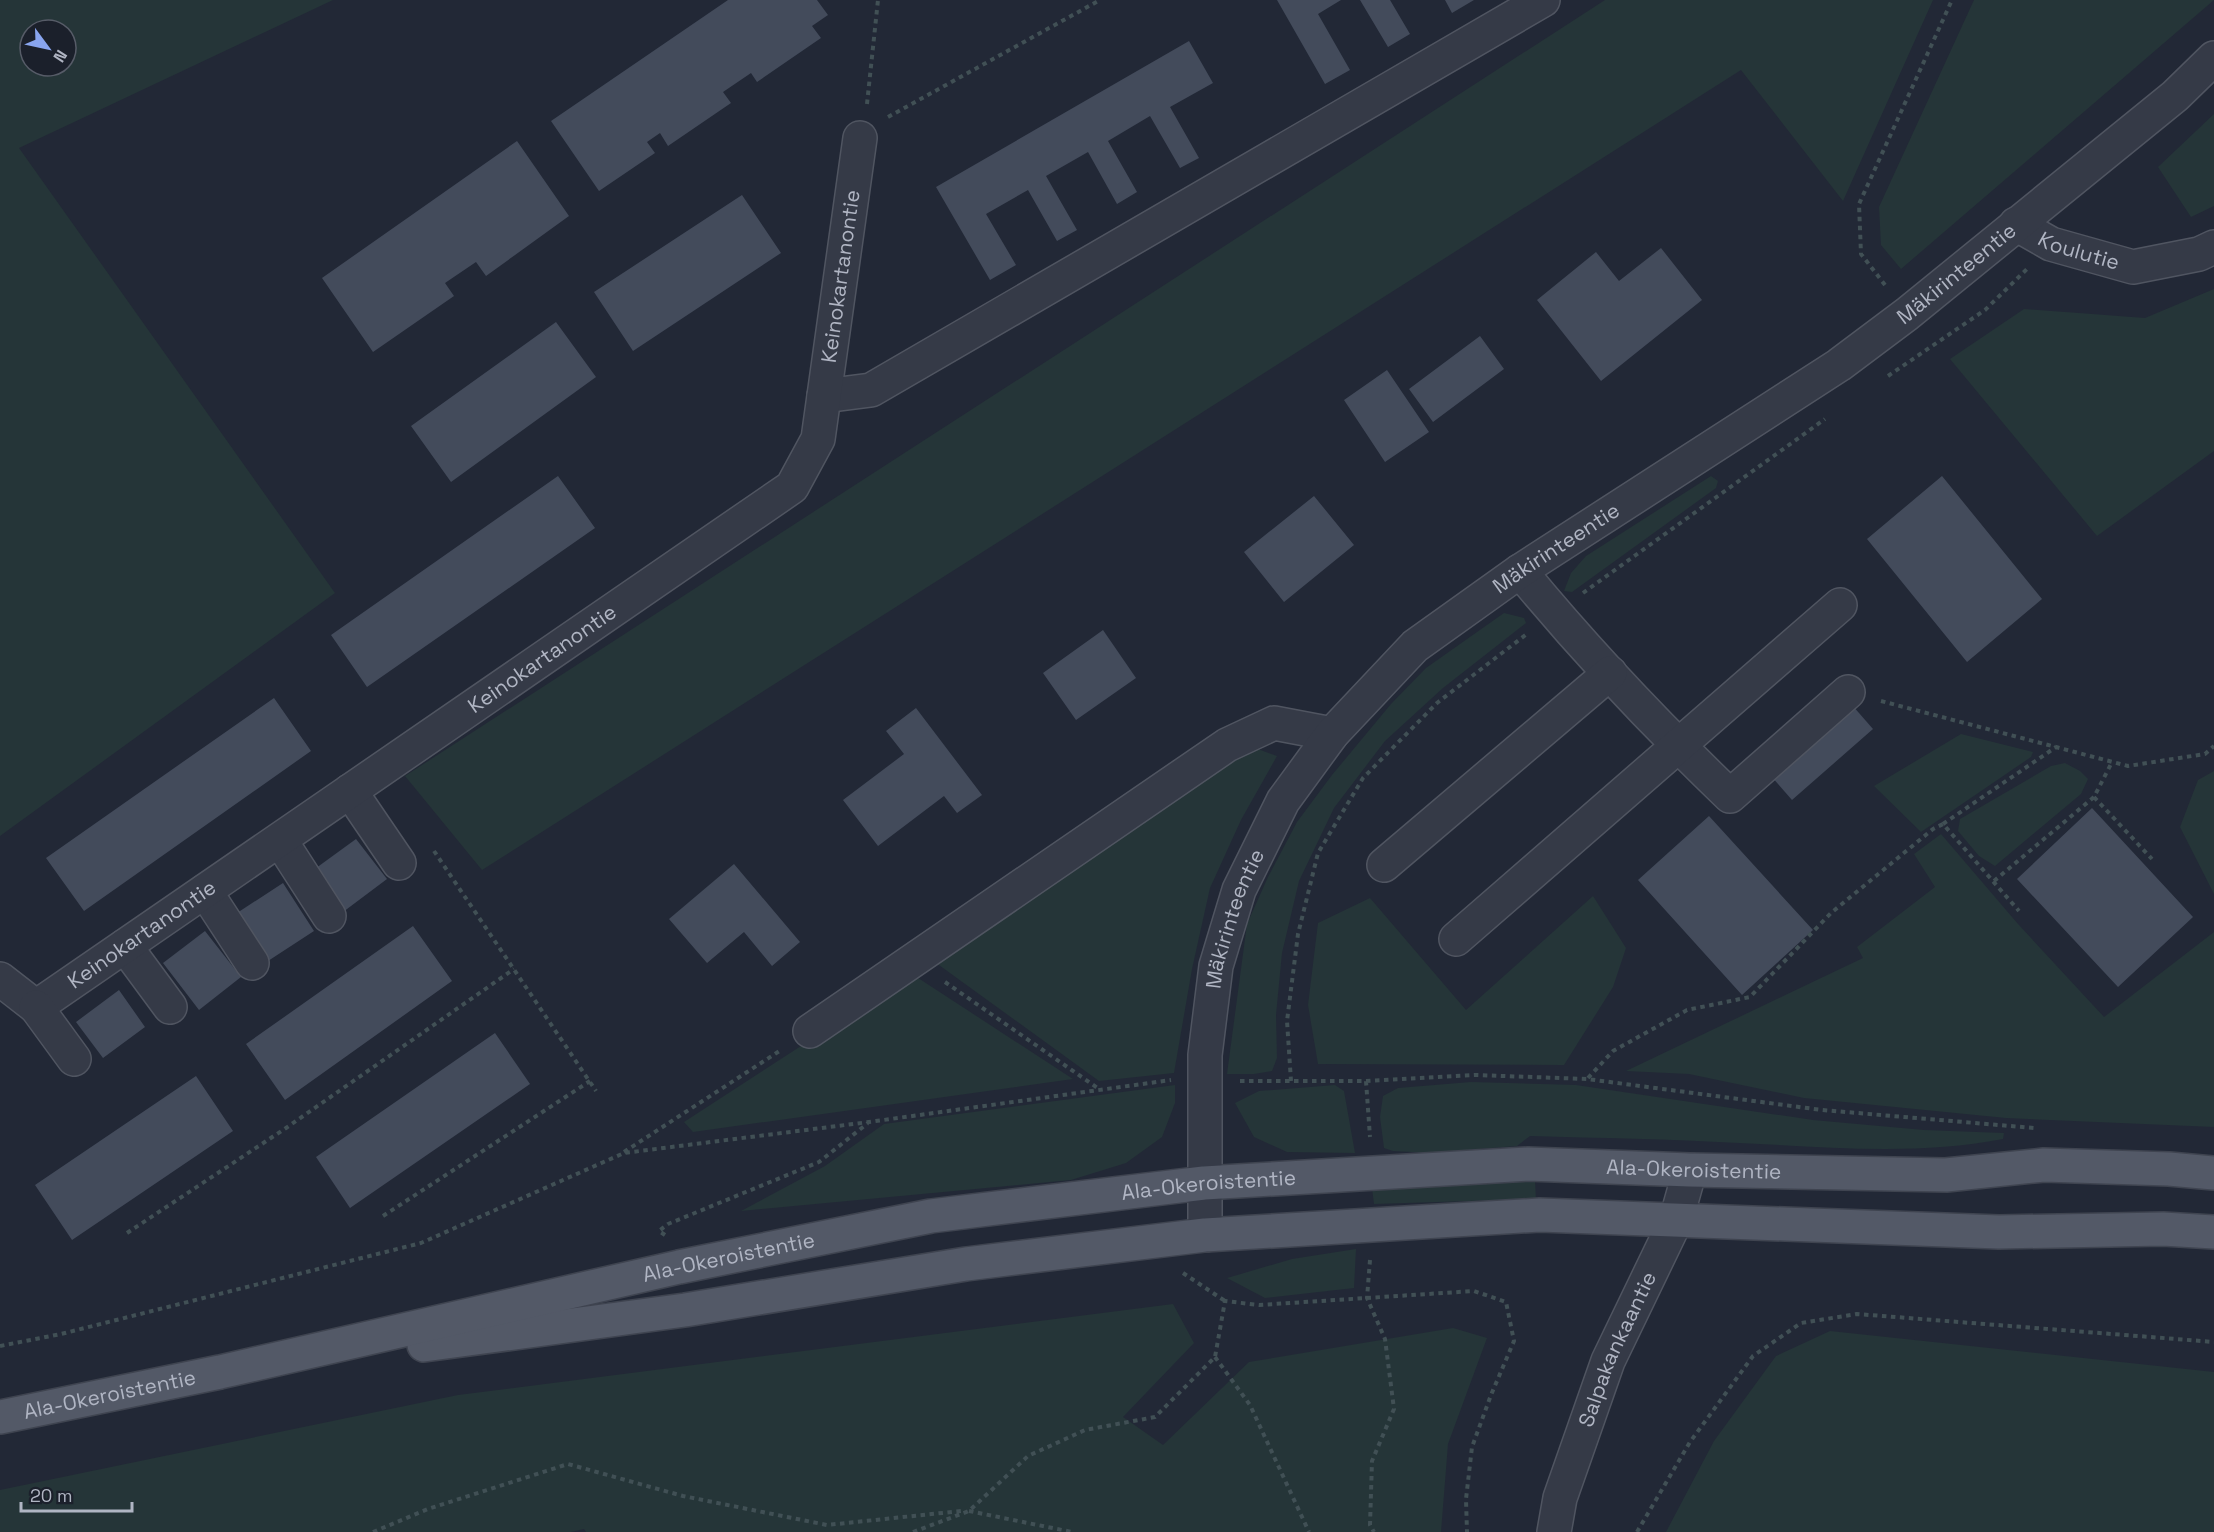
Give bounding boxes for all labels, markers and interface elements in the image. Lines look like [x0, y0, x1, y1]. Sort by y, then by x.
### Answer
north arrow [18, 18, 78, 78]
text: N [48, 46, 72, 66]
street label: Keinokartanontie [815, 188, 866, 364]
street label: Mäkirinteentie [1891, 217, 2022, 330]
street label: Koulutie [2033, 225, 2123, 276]
street label: Mäkirinteentie [1487, 496, 1624, 599]
street label: Keinokartanontie [462, 598, 621, 719]
street label: Mäkirinteentie [1199, 844, 1270, 990]
street label: Keinokartanontie [62, 873, 221, 994]
street label: Ala-Okeroistentie [1606, 1153, 1782, 1185]
street label: Ala-Okeroistentie [1120, 1164, 1297, 1206]
street label: Ala-Okeroistentie [640, 1226, 817, 1288]
street label: Salpakankaantie [1572, 1267, 1662, 1431]
street label: Ala-Okeroistentie [21, 1363, 198, 1425]
scale bar [21, 1475, 132, 1513]
text: 20 m [30, 1484, 73, 1507]

